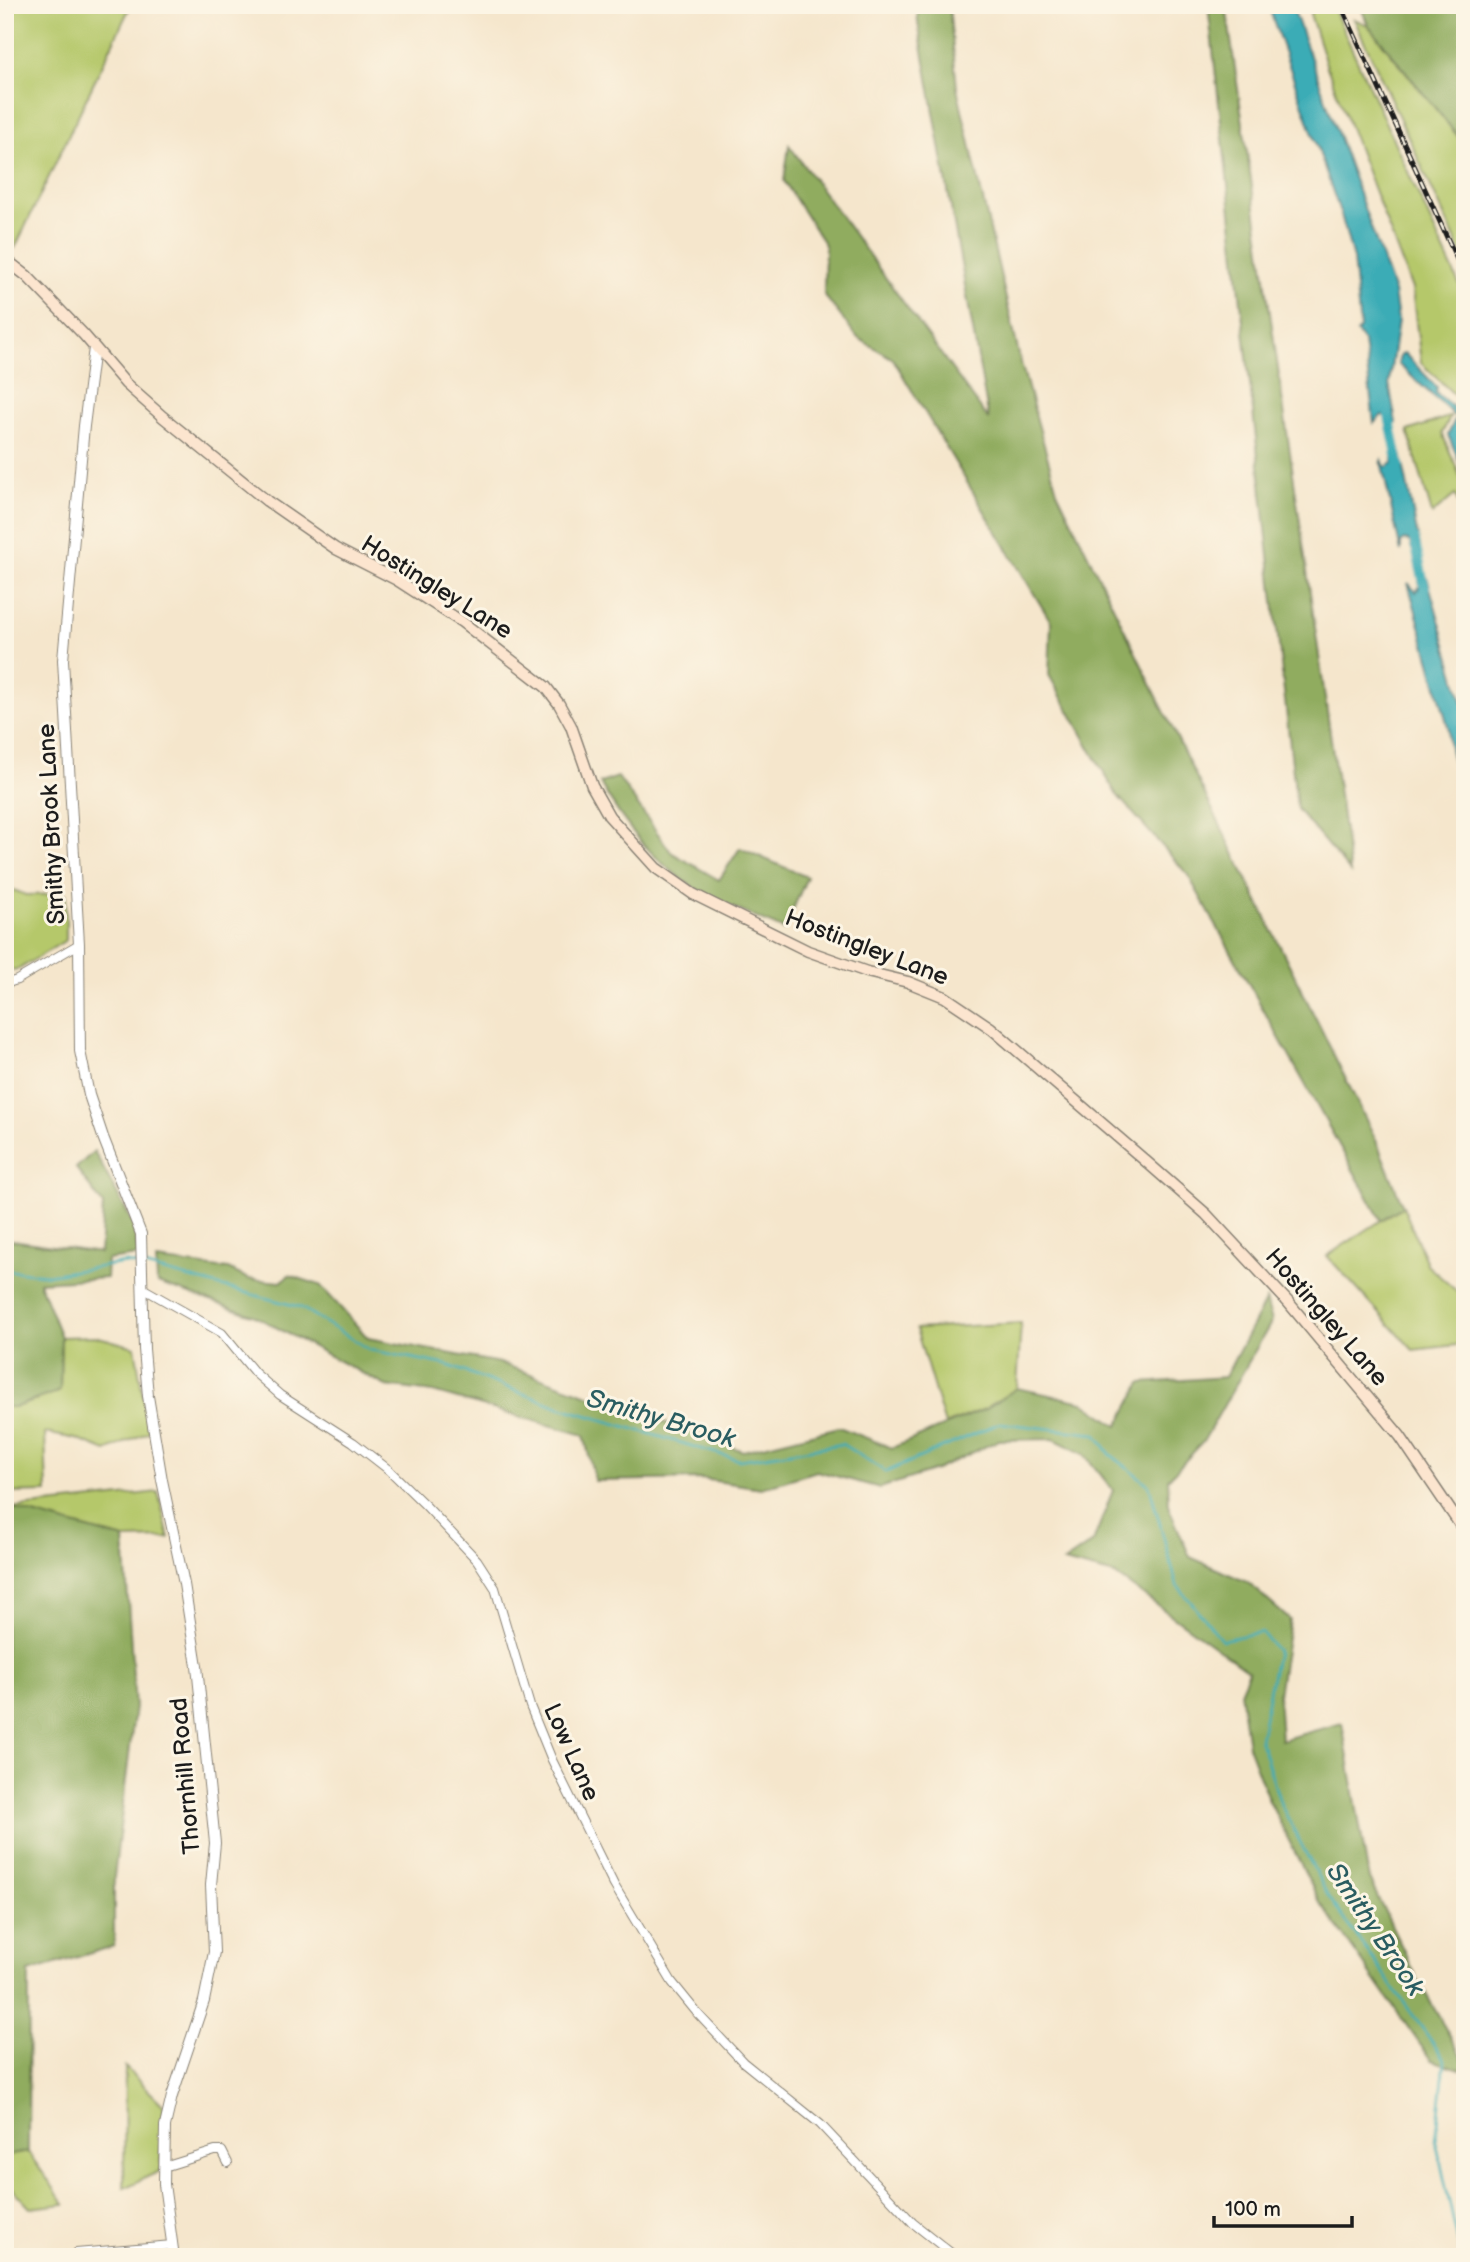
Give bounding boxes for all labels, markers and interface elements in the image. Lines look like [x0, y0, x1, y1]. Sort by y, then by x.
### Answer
street label: Hostingley Lane [356, 529, 518, 646]
street label: Smithy Brook Lane [32, 723, 71, 925]
street label: Hostingley Lane [781, 903, 953, 992]
street label: Hostingley Lane [1259, 1243, 1394, 1392]
water label: Smithy Brook [583, 1383, 740, 1456]
street label: Thornhill Road [164, 1696, 207, 1855]
street label: Low Lane [537, 1699, 606, 1805]
water label: Smithy Brook [1319, 1858, 1431, 2003]
scale bar [1214, 2185, 1353, 2229]
text: 100 m [1225, 2197, 1281, 2222]

